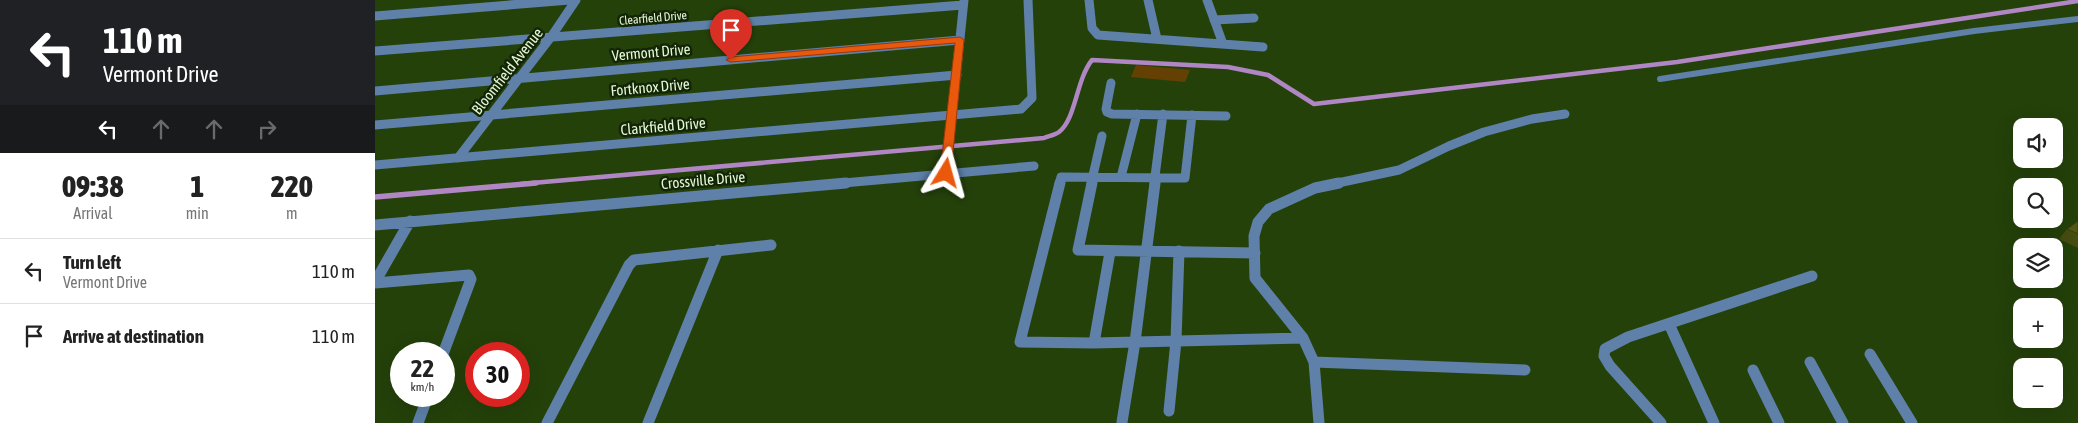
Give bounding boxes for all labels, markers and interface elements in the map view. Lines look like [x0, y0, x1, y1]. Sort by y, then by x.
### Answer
street label: Clearfield Drive [618, 8, 688, 28]
pin [710, 9, 752, 60]
icon: arrive [717, 16, 745, 44]
icon: left [20, 20, 85, 85]
text: 110 m [103, 20, 182, 60]
street label: Bloomfield Avenue [468, 24, 546, 118]
street label: Vermont Drive [611, 40, 691, 64]
text: Vermont Drive [103, 61, 219, 87]
street label: Fortknox Drive [610, 75, 690, 99]
street label: Clarkfield Drive [620, 114, 706, 138]
icon: left [94, 115, 122, 143]
icon: ahead [147, 115, 175, 143]
icon: ahead [200, 115, 228, 143]
icon: right [253, 115, 281, 143]
map controls [2013, 118, 2063, 408]
button: sound [2013, 118, 2063, 168]
position arrow [919, 146, 971, 198]
street label: Crossville Drive [660, 168, 746, 192]
text: 09:38 [62, 169, 124, 203]
text: 1 [190, 169, 204, 203]
text: 220 [271, 169, 313, 203]
button: search [2013, 178, 2063, 228]
text: Arrival [73, 204, 112, 222]
text: min [186, 204, 209, 222]
text: m [286, 204, 298, 222]
button: layers [2013, 238, 2063, 288]
text: Turn left [63, 251, 121, 273]
icon: left [20, 257, 48, 285]
text: 110 m [312, 260, 355, 282]
text: Vermont Drive [63, 273, 147, 291]
button: + [2013, 298, 2063, 348]
icon: arrive [20, 322, 48, 350]
text: Arrive at destination [63, 325, 204, 347]
text: 110 m [312, 325, 355, 347]
speed limit sign: 30 [465, 342, 530, 407]
text: 22 [411, 354, 434, 382]
button: − [2013, 358, 2063, 408]
text: km/h [411, 380, 434, 394]

